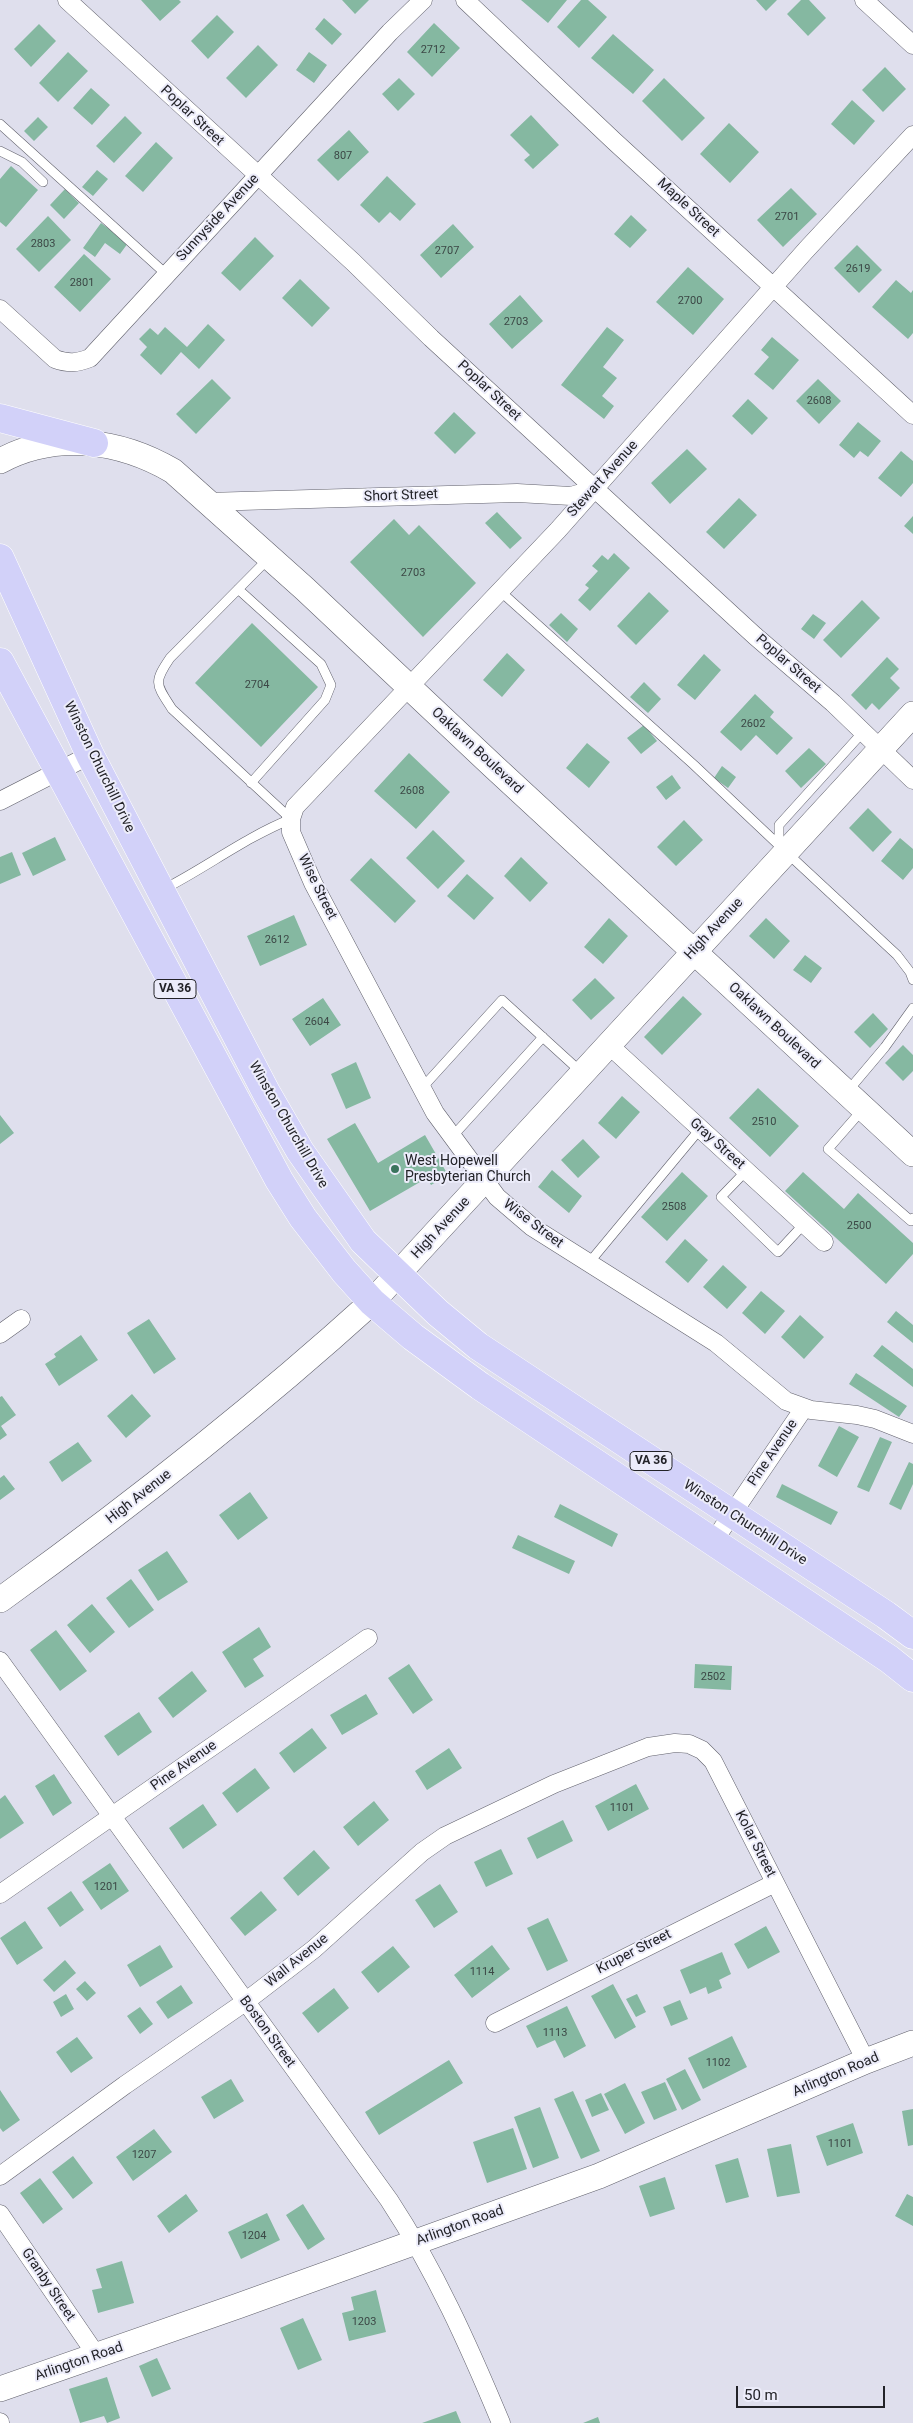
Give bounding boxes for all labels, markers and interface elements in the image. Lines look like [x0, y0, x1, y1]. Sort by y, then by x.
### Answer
house number: 2712 [421, 43, 445, 57]
street label: Poplar Street [157, 82, 227, 150]
house number: 807 [334, 149, 352, 163]
street label: Sunnyside Avenue [173, 171, 263, 265]
street label: Maple Street [653, 175, 723, 241]
house number: 2701 [775, 210, 799, 224]
house number: 2803 [31, 237, 55, 251]
house number: 2707 [435, 244, 459, 258]
house number: 2619 [846, 262, 870, 276]
house number: 2801 [70, 276, 94, 290]
house number: 2700 [678, 294, 702, 308]
house number: 2703 [504, 315, 528, 329]
street label: Poplar Street [454, 357, 524, 425]
house number: 2608 [807, 394, 831, 408]
street label: Stewart Avenue [564, 437, 642, 521]
street label: Short Street [364, 486, 438, 506]
house number: 2703 [401, 566, 425, 580]
street label: Poplar Street [752, 631, 824, 697]
house number: 2704 [245, 678, 269, 692]
street label: Winston Churchill Drive [60, 699, 138, 835]
street label: Oaklawn Boulevard [428, 704, 526, 798]
house number: 2602 [741, 717, 765, 731]
house number: 2608 [400, 784, 424, 798]
street label: Wise Street [294, 851, 340, 923]
street label: High Avenue [681, 895, 747, 963]
house number: 2612 [265, 933, 289, 947]
street label: Oaklawn Boulevard [725, 979, 823, 1073]
road number: VA 36 [154, 980, 196, 999]
house number: 2604 [305, 1015, 329, 1029]
street label: Winston Churchill Drive [245, 1059, 331, 1191]
street label: Gray Street [686, 1115, 748, 1173]
house number: 2510 [752, 1115, 776, 1129]
place label: West Hopewell Presbyterian Church [405, 1153, 531, 1186]
marker: West Hopewell Presbyterian Church [389, 1163, 401, 1175]
street label: High Avenue [408, 1194, 474, 1262]
street label: Wise Street [500, 1196, 566, 1252]
house number: 2508 [662, 1200, 686, 1214]
house number: 2500 [847, 1219, 871, 1233]
street label: Pine Avenue [745, 1417, 801, 1489]
road number: VA 36 [630, 1452, 672, 1470]
street label: High Avenue [103, 1466, 175, 1528]
street label: Winston Churchill Drive [680, 1477, 810, 1569]
house number: 2502 [701, 1670, 725, 1684]
street label: Pine Avenue [148, 1737, 220, 1795]
house number: 1101 [610, 1801, 634, 1815]
street label: Kolar Street [731, 1808, 779, 1880]
house number: 1201 [94, 1880, 118, 1894]
street label: Kruper Street [594, 1926, 674, 1978]
street label: Wall Avenue [262, 1931, 332, 1991]
house number: 1114 [470, 1965, 494, 1979]
street label: Boston Street [235, 1993, 299, 2071]
house number: 1113 [543, 2026, 567, 2040]
street label: Arlington Road [790, 2049, 882, 2101]
house number: 1102 [706, 2056, 730, 2070]
house number: 1101 [828, 2137, 852, 2151]
house number: 1207 [132, 2148, 156, 2162]
street label: Arlington Road [414, 2202, 506, 2250]
house number: 1204 [242, 2229, 266, 2243]
street label: Granby Street [18, 2245, 78, 2325]
house number: 1203 [352, 2315, 376, 2329]
street label: Arlington Road [33, 2339, 125, 2385]
scale bar [738, 2376, 887, 2408]
text: 50 m [744, 2386, 778, 2404]

